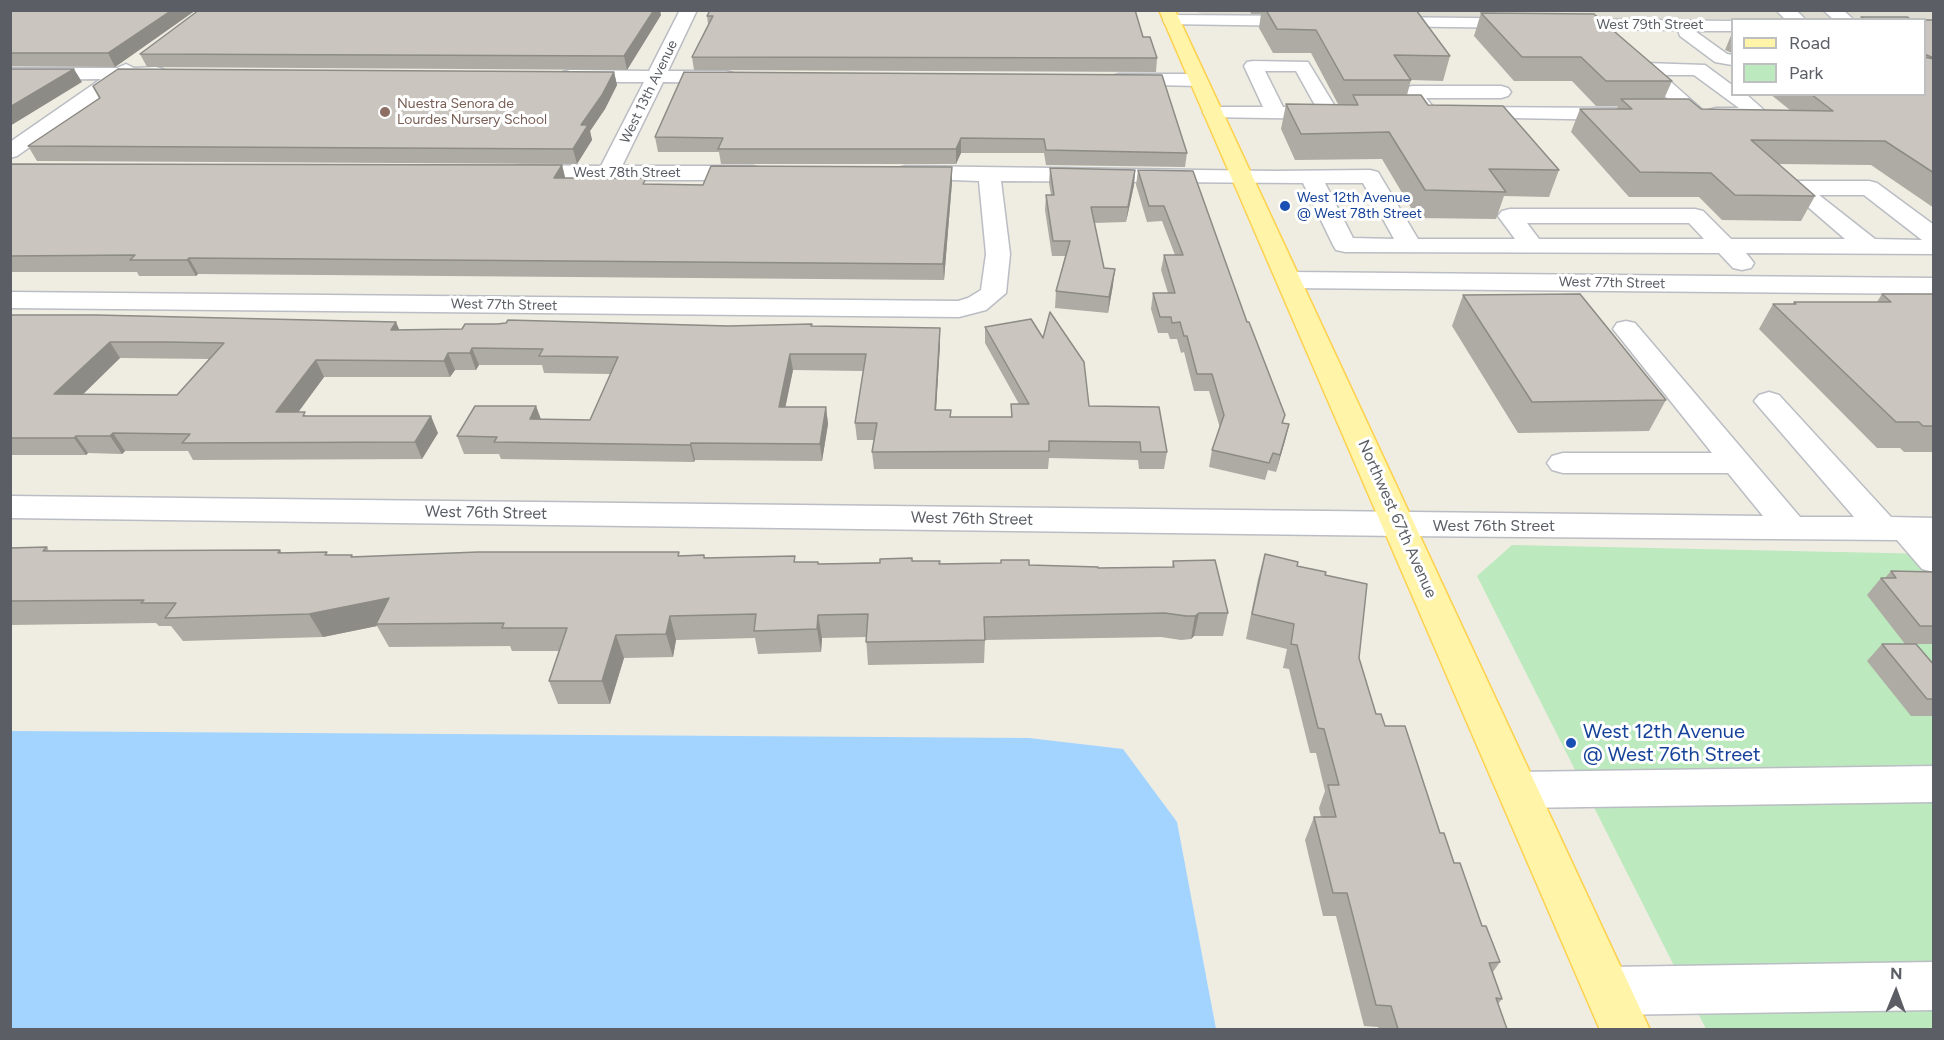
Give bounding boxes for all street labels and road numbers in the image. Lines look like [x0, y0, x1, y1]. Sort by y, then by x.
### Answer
street label: West 79th Street [1597, 17, 1703, 33]
street label: West 13th Avenue [617, 37, 681, 147]
street label: West 78th Street [573, 165, 681, 181]
street label: West 77th Street [1559, 274, 1665, 292]
street label: West 77th Street [451, 296, 557, 314]
street label: Northwest 67th Avenue [1353, 437, 1441, 601]
street label: West 76th Street [425, 502, 547, 524]
street label: West 76th Street [911, 508, 1033, 530]
street label: West 76th Street [1433, 516, 1555, 536]

